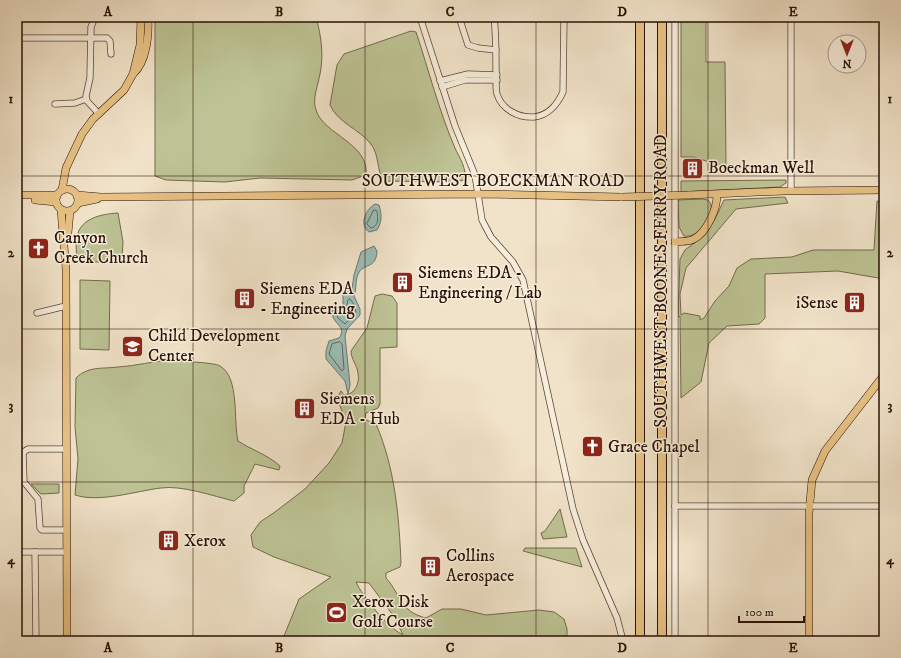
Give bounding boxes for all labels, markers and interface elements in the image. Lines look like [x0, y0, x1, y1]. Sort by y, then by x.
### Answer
text: A [103, 4, 113, 20]
text: B [275, 4, 283, 20]
text: C [446, 4, 455, 20]
text: D [617, 4, 627, 20]
text: E [788, 4, 798, 20]
north arrow [827, 34, 867, 74]
text: N [842, 56, 852, 70]
text: 1 [9, 91, 14, 107]
text: 1 [888, 91, 893, 107]
street label: SOUTHWEST BOONES FERRY ROAD [650, 134, 672, 428]
building icon: Boeckman Well [679, 155, 705, 181]
place label: Boeckman Well [708, 157, 814, 179]
street label: SOUTHWEST BOECKMAN ROAD [362, 170, 624, 192]
place label: Canyon Creek Church [54, 227, 149, 269]
church icon: Canyon Creek Church [26, 235, 52, 261]
text: 2 [8, 245, 15, 261]
text: 2 [887, 245, 894, 261]
place label: Siemens EDA - Engineering / Lab [418, 262, 542, 304]
building icon: Siemens EDA - Engineering / Lab [390, 270, 416, 296]
place label: Siemens EDA - Engineering [260, 278, 356, 320]
building icon: Siemens EDA - Engineering [231, 286, 257, 312]
building icon: iSense [841, 290, 867, 316]
place label: iSense [796, 292, 838, 314]
place label: Child Development Center [148, 325, 280, 367]
school or university icon: Child Development Center [119, 333, 145, 359]
place label: Siemens EDA - Hub [320, 388, 400, 430]
building icon: Siemens EDA - Hub [291, 396, 317, 422]
text: 3 [9, 398, 14, 414]
text: 3 [888, 398, 893, 414]
church icon: Grace Chapel [579, 434, 605, 460]
place label: Grace Chapel [608, 436, 700, 458]
building icon: Xerox [156, 528, 182, 554]
place label: Xerox [184, 530, 227, 552]
place label: Collins Aerospace [446, 545, 514, 587]
text: 4 [6, 552, 15, 569]
text: 4 [885, 552, 894, 569]
building icon: Collins Aerospace [417, 553, 443, 579]
place label: Xerox Disk Golf Course [352, 591, 433, 633]
scale bar [739, 598, 804, 624]
sports icon: Xerox Disk Golf Course [323, 599, 349, 625]
text: 100 m [745, 605, 774, 620]
text: A [103, 640, 113, 656]
text: B [275, 640, 283, 656]
text: C [446, 640, 455, 656]
text: D [617, 640, 627, 656]
text: E [788, 640, 798, 656]

